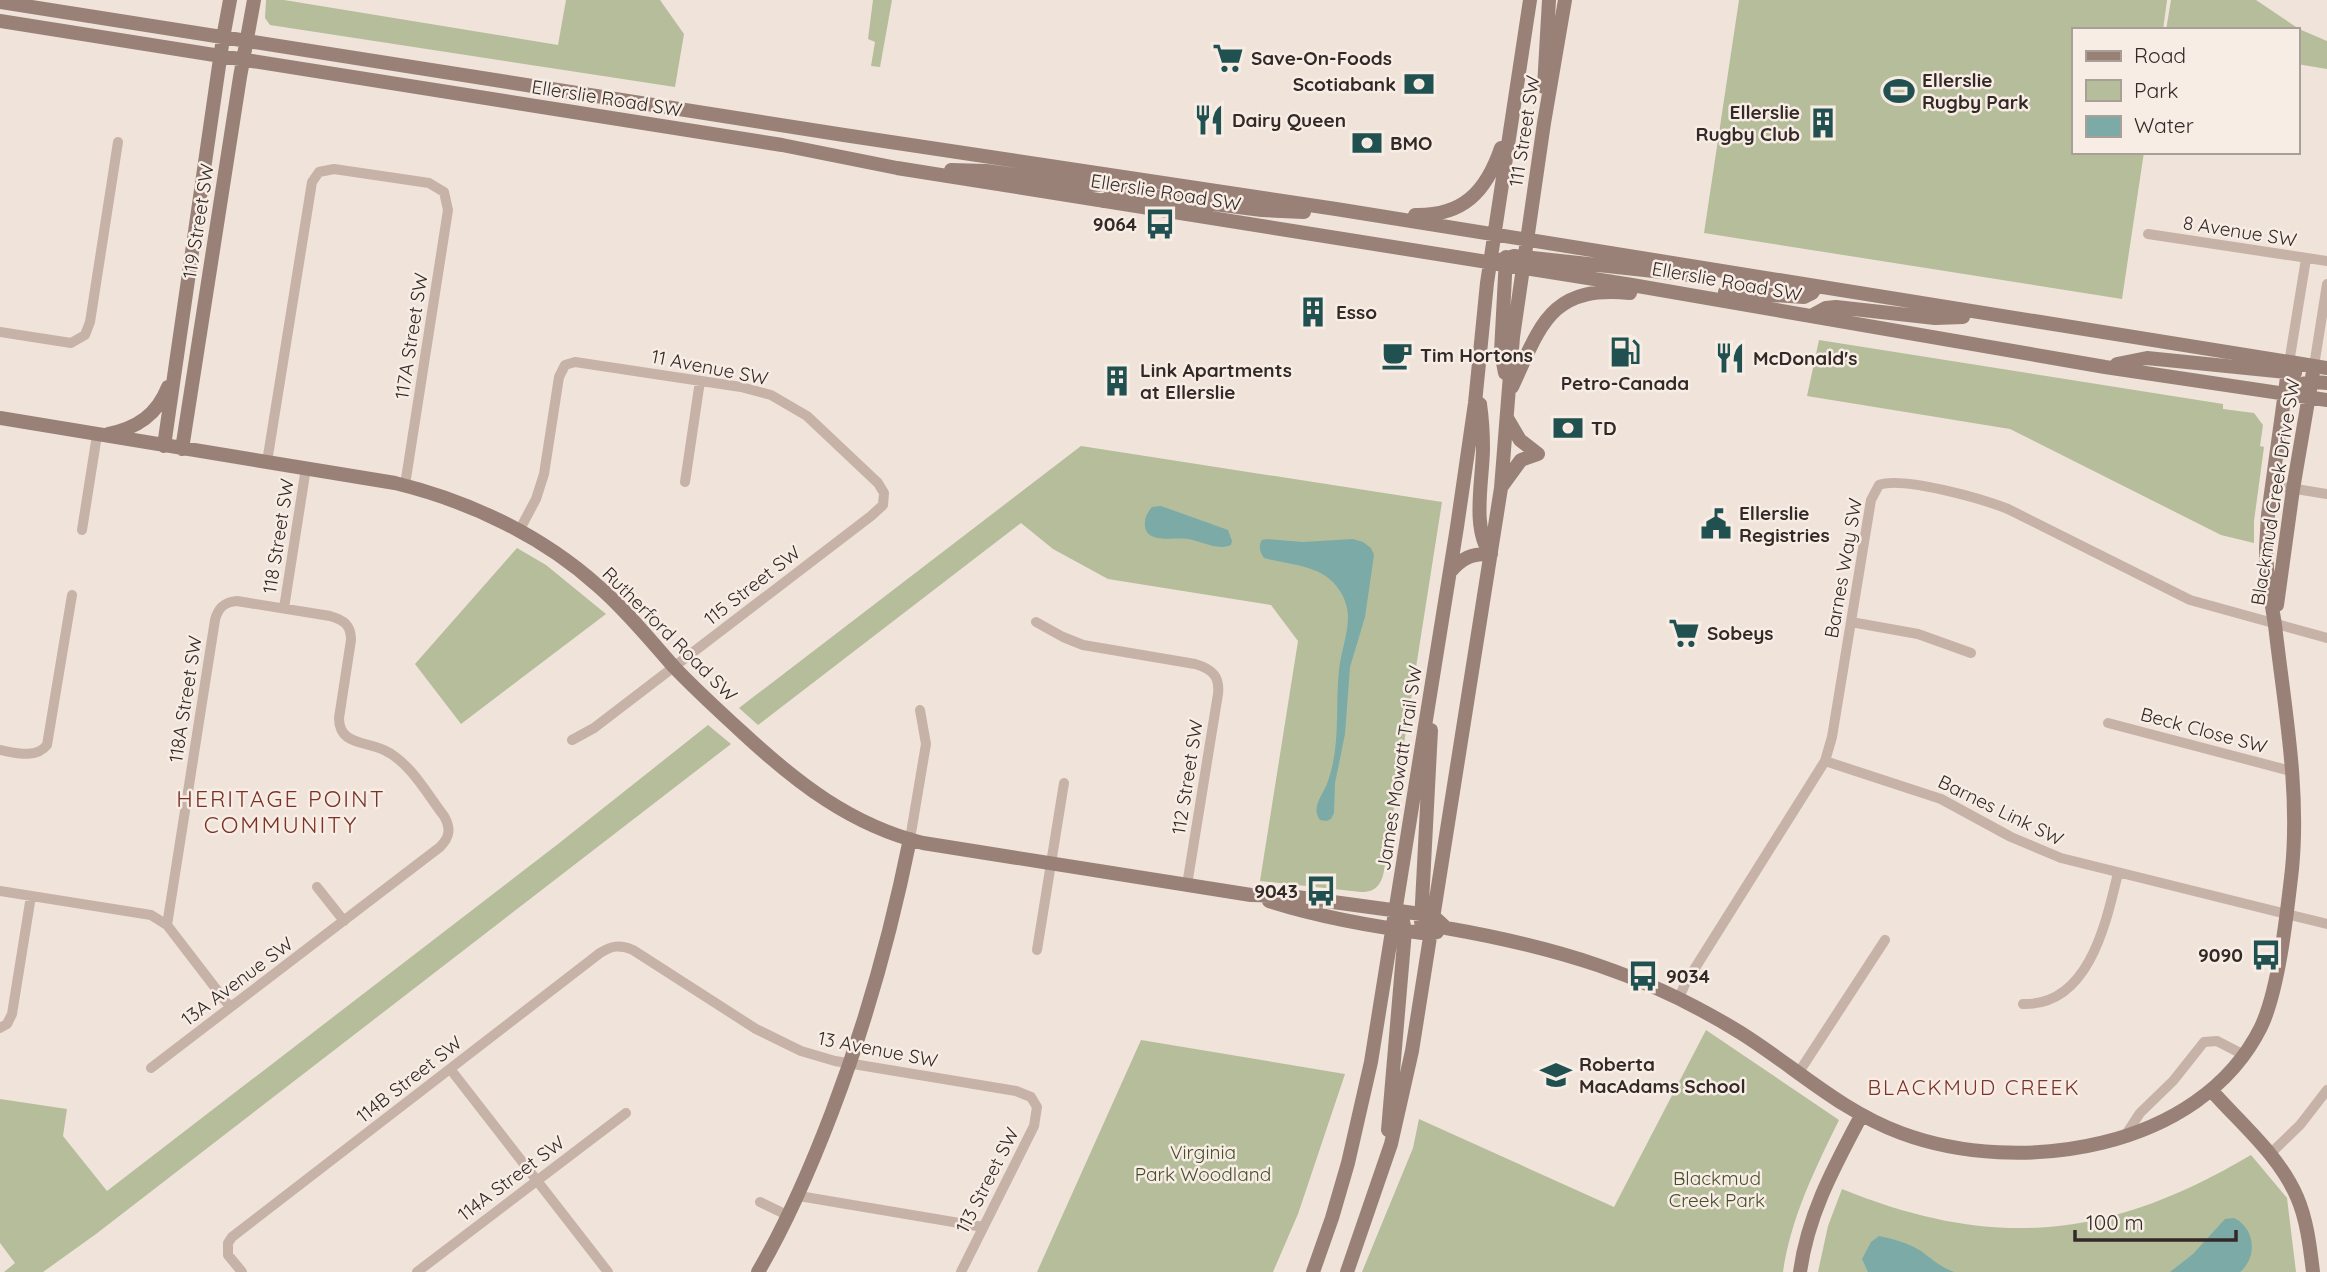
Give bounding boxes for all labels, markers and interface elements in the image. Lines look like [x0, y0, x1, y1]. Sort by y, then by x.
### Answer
legend [2072, 28, 2299, 154]
supermarket icon: Save-On-Foods [1211, 41, 1245, 75]
text: Road [2134, 42, 2186, 68]
place label: Save-On-Foods [1251, 46, 1392, 70]
bank icon: Scotiabank [1402, 67, 1436, 101]
place label: Ellerslie Rugby Park [1922, 68, 2029, 114]
place label: Scotiabank [1293, 72, 1396, 96]
street label: Ellerslie Road SW [530, 74, 684, 122]
street label: 111 Street SW [1503, 74, 1545, 188]
sports icon: Ellerslie Rugby Park [1882, 74, 1916, 108]
text: Park [2134, 77, 2178, 103]
place label: Ellerslie Rugby Club [1696, 100, 1800, 146]
restaurant icon: Dairy Queen [1192, 103, 1226, 137]
building icon: Ellerslie Rugby Club [1806, 106, 1840, 140]
place label: Dairy Queen [1232, 108, 1346, 132]
text: Water [2134, 112, 2194, 138]
bank icon: BMO [1350, 126, 1384, 160]
place label: BMO [1390, 131, 1432, 155]
street label: 119 Street SW [177, 162, 219, 280]
street label: Ellerslie Road SW [1089, 168, 1243, 216]
bus stop icon: 9064 [1143, 207, 1177, 241]
street label: 8 Avenue SW [2182, 210, 2298, 252]
place label: 9064 [1093, 212, 1137, 236]
street label: Ellerslie Road SW [1650, 256, 1804, 306]
street label: 117A Street SW [389, 271, 433, 401]
building icon: Esso [1296, 295, 1330, 329]
place label: Esso [1336, 300, 1377, 324]
fuel station icon: Petro-Canada [1608, 335, 1642, 369]
cafe icon: Tim Hortons [1380, 338, 1414, 372]
restaurant icon: McDonald's [1713, 341, 1747, 375]
place label: Tim Hortons [1420, 343, 1533, 367]
street label: 11 Avenue SW [650, 344, 770, 390]
place label: McDonald's [1753, 346, 1857, 370]
place label: Link Apartments at Ellerslie [1140, 358, 1292, 404]
building icon: Link Apartments at Ellerslie [1100, 364, 1134, 398]
place label: Petro-Canada [1561, 371, 1689, 395]
street label: Blackmud Creek Drive SW [2245, 377, 2305, 607]
bank icon: TD [1551, 411, 1585, 445]
place label: TD [1591, 416, 1616, 440]
street label: 118 Street SW [257, 477, 299, 595]
street label: Barnes Way SW [1819, 496, 1867, 640]
place label: Ellerslie Registries [1739, 501, 1830, 547]
public building icon: Ellerslie Registries [1699, 507, 1733, 541]
street label: 115 Street SW [699, 540, 805, 630]
street label: Rutherford Road SW [597, 561, 743, 707]
supermarket icon: Sobeys [1667, 616, 1701, 650]
place label: Sobeys [1707, 621, 1773, 645]
street label: 118A Street SW [163, 634, 207, 764]
street label: James Mowatt Trail SW [1371, 664, 1427, 872]
street label: Beck Close SW [2138, 702, 2270, 758]
street label: 112 Street SW [1166, 718, 1208, 836]
street label: Barnes Link SW [1934, 769, 2068, 851]
district label: HERITAGE POINT COMMUNITY [176, 784, 386, 839]
bus stop icon: 9043 [1304, 874, 1338, 908]
place label: 9043 [1254, 879, 1298, 903]
street label: 13A Avenue SW [176, 931, 298, 1031]
bus stop icon: 9090 [2249, 938, 2283, 972]
place label: 9090 [2198, 943, 2243, 967]
bus stop icon: 9034 [1626, 959, 1660, 993]
place label: 9034 [1666, 964, 1710, 988]
street label: 13 Avenue SW [816, 1026, 940, 1072]
street label: 114B Street SW [351, 1030, 467, 1128]
place label: Roberta MacAdams School [1579, 1052, 1746, 1098]
school or university icon: Roberta MacAdams School [1539, 1058, 1573, 1092]
district label: BLACKMUD CREEK [1867, 1074, 2081, 1100]
street label: 113 Street SW [950, 1123, 1024, 1237]
street label: 114A Street SW [453, 1130, 569, 1226]
park label: Virginia Park Woodland [1135, 1140, 1271, 1186]
park label: Blackmud Creek Park [1669, 1166, 1765, 1212]
scale bar [2075, 1198, 2236, 1242]
text: 100 m [2086, 1209, 2144, 1235]

